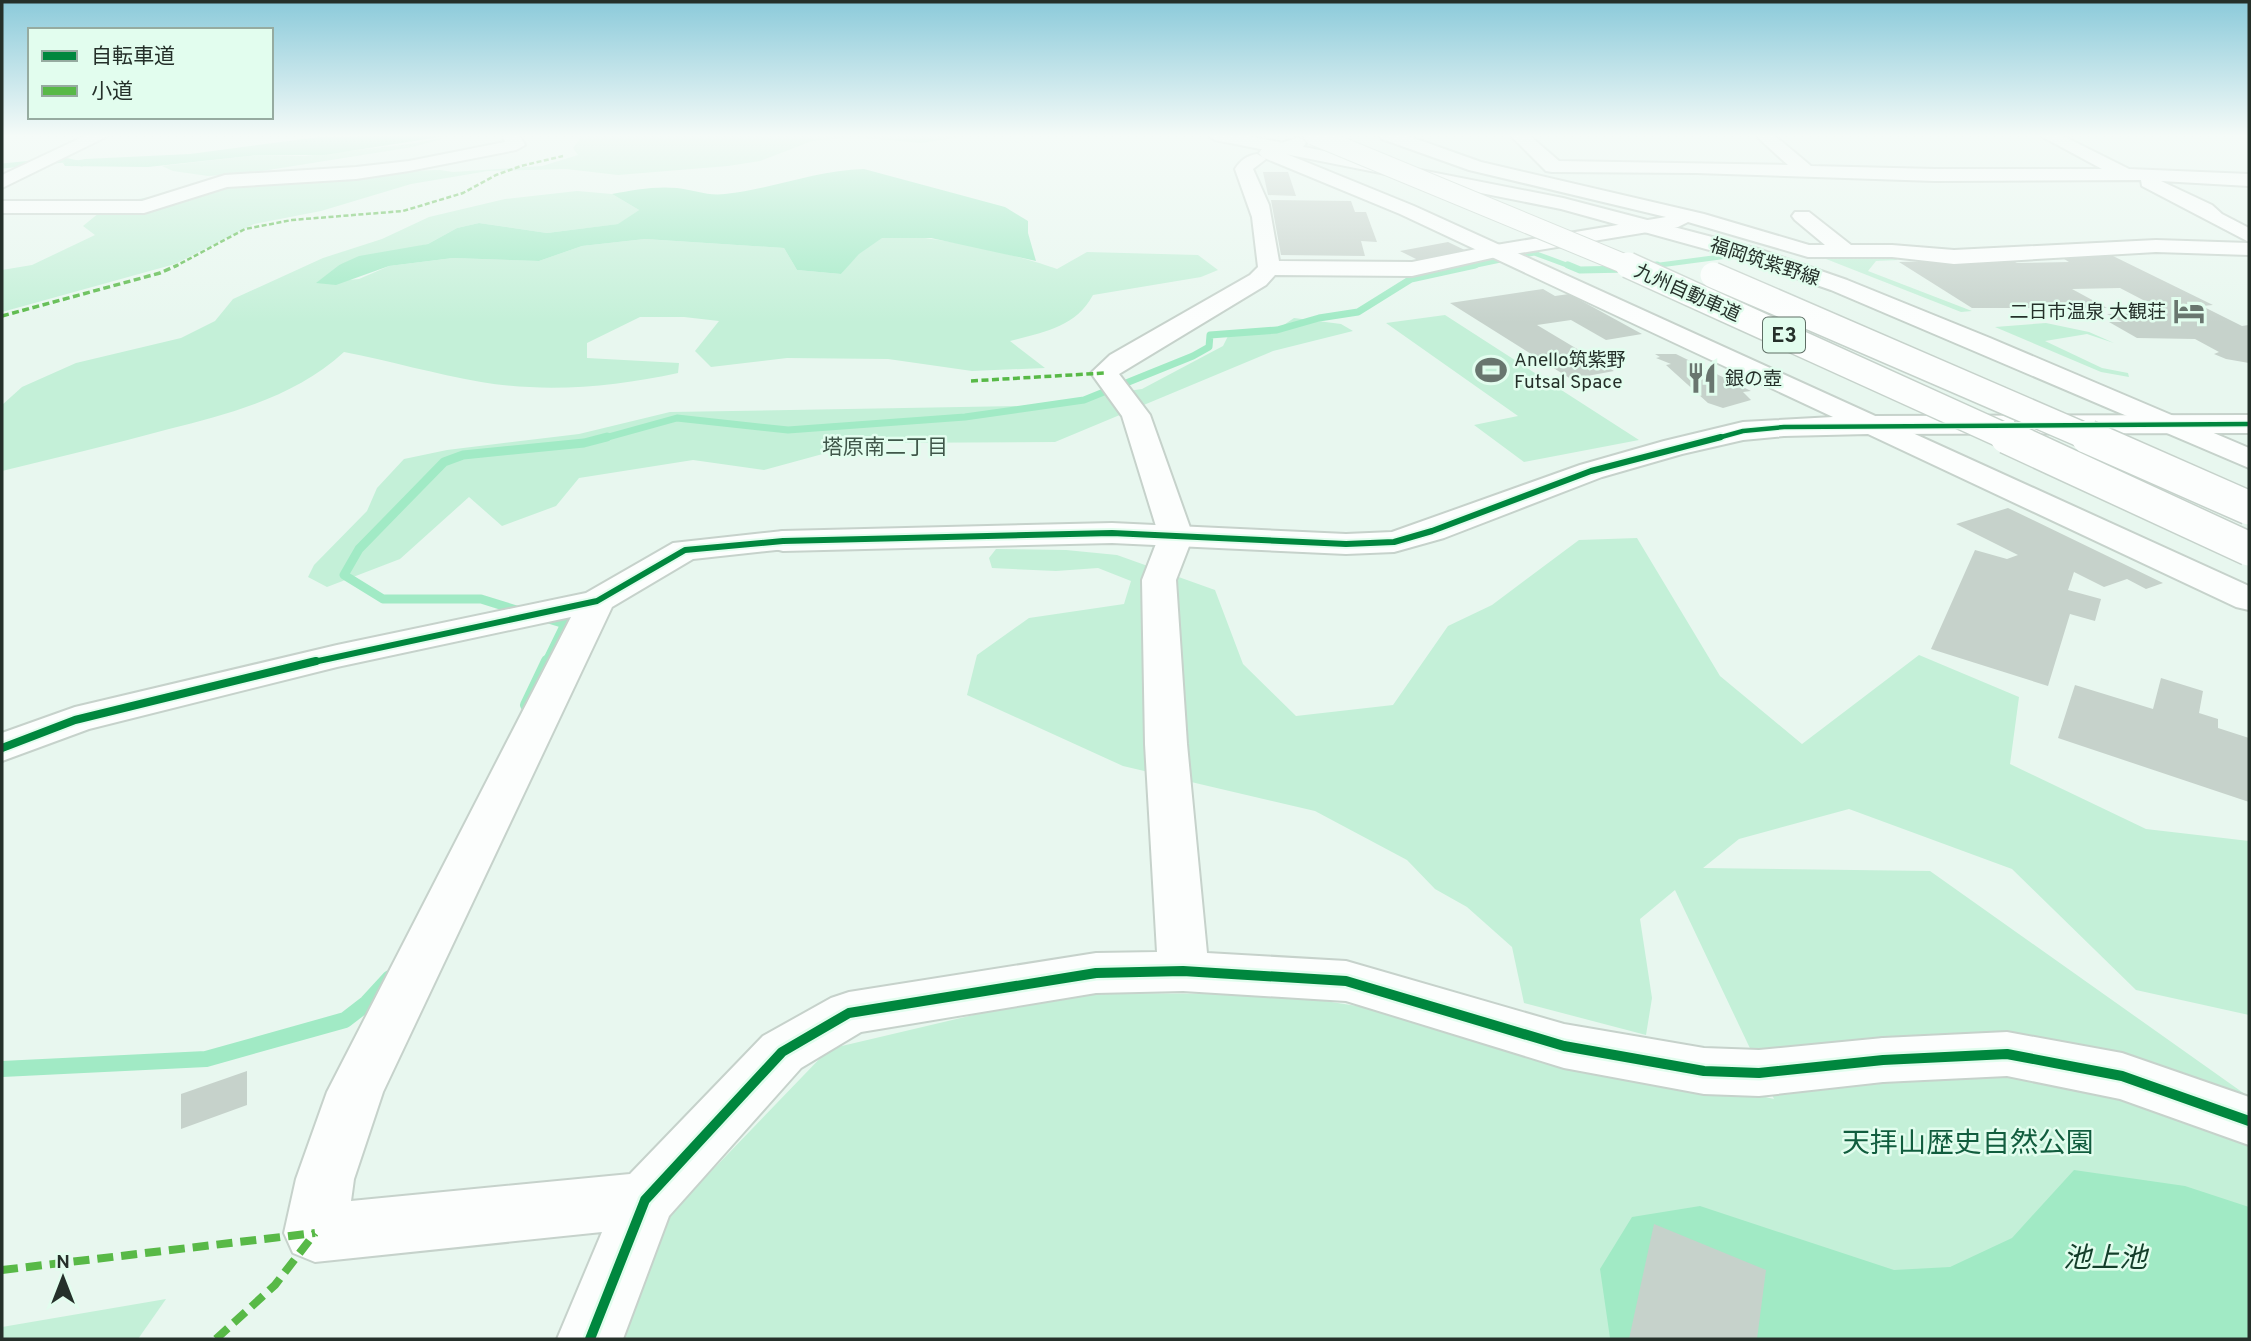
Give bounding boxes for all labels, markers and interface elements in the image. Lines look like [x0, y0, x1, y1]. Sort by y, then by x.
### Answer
legend [28, 28, 273, 119]
text: 自転車道 [91, 44, 175, 71]
text: 小道 [91, 79, 133, 106]
street label: 福岡筑紫野線 [1706, 234, 1822, 292]
street label: 九州自動車道 [1630, 260, 1744, 328]
hotel icon: 二日市温泉 大観荘 [2172, 294, 2206, 328]
place label: 二日市温泉 大観荘 [2010, 301, 2166, 325]
road number: E3 [1763, 318, 1805, 352]
place label: Anello筑紫野 Futsal Space [1514, 349, 1626, 395]
sports icon: Anello筑紫野 Futsal Space [1474, 353, 1508, 387]
restaurant icon: 銀の壺 [1685, 361, 1719, 395]
place label: 銀の壺 [1725, 368, 1782, 392]
district label: 塔原南二丁目 [822, 435, 948, 462]
park label: 天拝山歴史自然公園 [1842, 1127, 2094, 1163]
water label: 池上池 [2063, 1242, 2150, 1278]
north arrow [28, 1243, 98, 1313]
text: N [56, 1251, 70, 1275]

